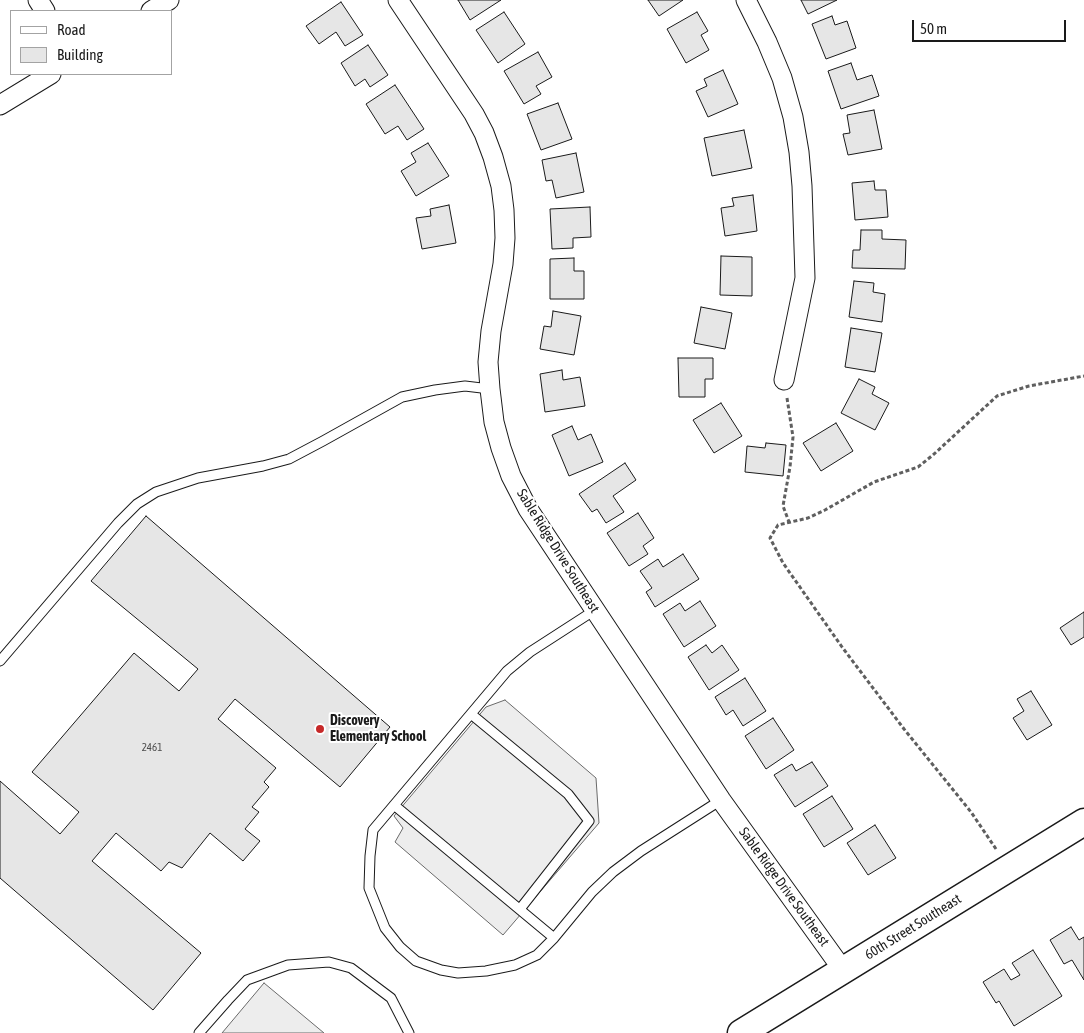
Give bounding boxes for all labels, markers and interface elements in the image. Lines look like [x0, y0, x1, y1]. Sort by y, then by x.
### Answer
legend [10, 10, 172, 75]
scale bar [914, 10, 1068, 42]
text: 50 m [920, 20, 947, 37]
text: Road [57, 21, 86, 38]
text: Building [57, 46, 103, 63]
street label: Sable Ridge Drive Southeast [513, 486, 603, 616]
place label: Discovery Elementary School [330, 713, 426, 746]
marker: Discovery Elementary School [314, 723, 326, 735]
house number: 2461 [142, 741, 162, 755]
street label: Sable Ridge Drive Southeast [735, 824, 833, 950]
street label: 60th Street Southeast [862, 891, 964, 963]

